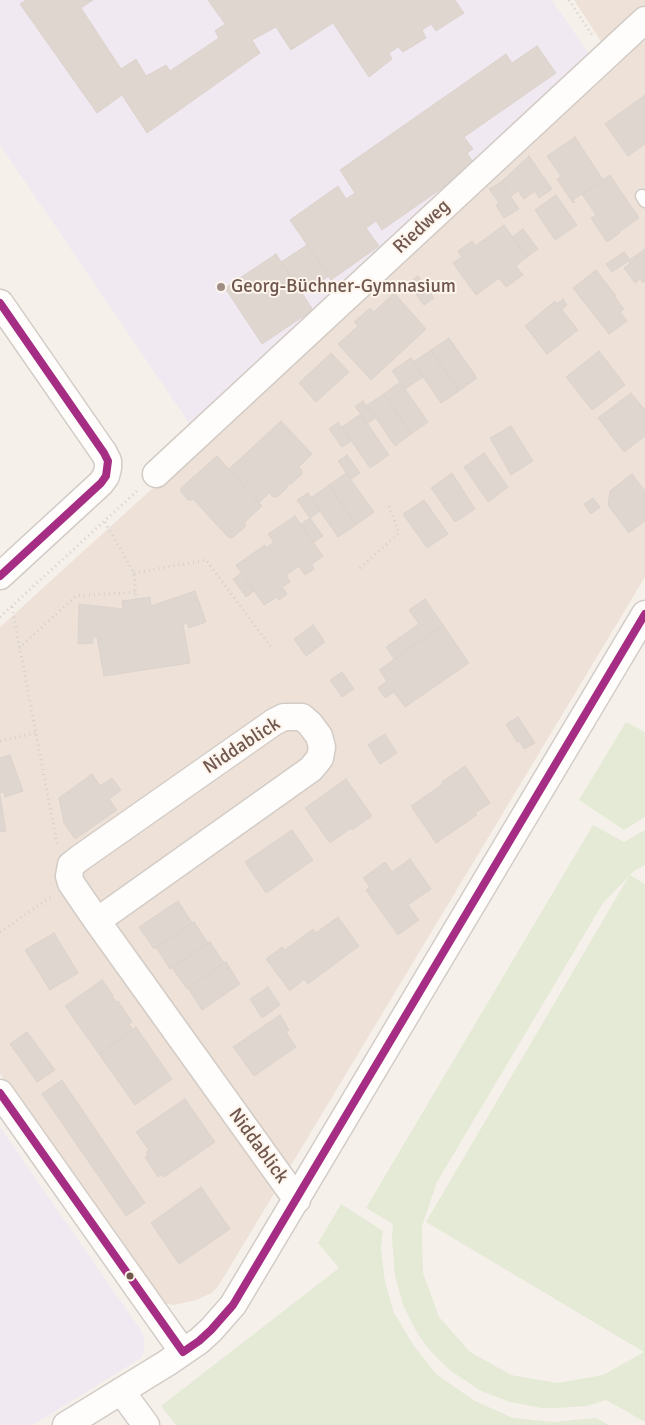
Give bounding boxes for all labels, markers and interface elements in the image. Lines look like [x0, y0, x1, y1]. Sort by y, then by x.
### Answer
street label: Riedweg [389, 195, 455, 259]
place label: Georg-Büchner-Gymnasium [231, 276, 456, 298]
marker: Georg-Büchner-Gymnasium [215, 281, 227, 293]
street label: Niddablick [199, 713, 285, 779]
street label: Niddablick [223, 1104, 293, 1188]
unlabelled marker [125, 1271, 135, 1281]

